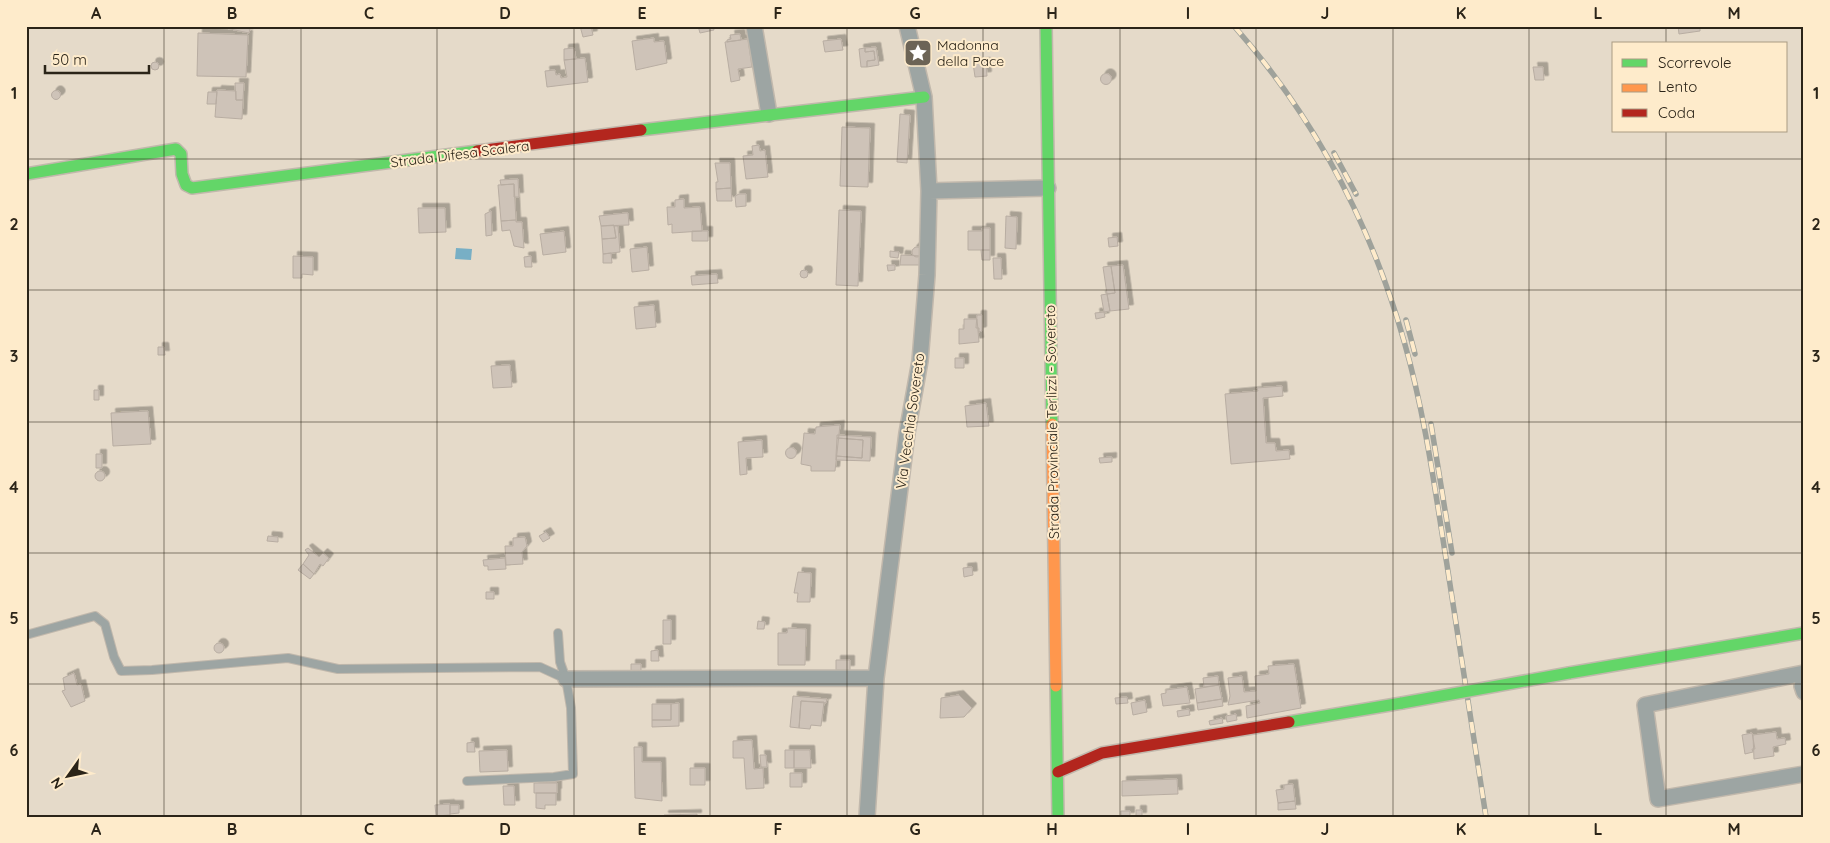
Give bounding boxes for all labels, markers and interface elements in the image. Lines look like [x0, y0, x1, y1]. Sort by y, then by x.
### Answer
text: A [91, 3, 102, 23]
text: B [227, 3, 237, 23]
text: C [364, 3, 374, 23]
text: D [499, 3, 511, 23]
text: E [637, 3, 647, 23]
text: F [774, 3, 783, 23]
text: G [909, 3, 921, 23]
text: H [1046, 3, 1058, 23]
text: I [1186, 3, 1190, 23]
text: J [1321, 3, 1329, 23]
text: K [1456, 3, 1466, 23]
text: L [1594, 3, 1603, 23]
text: M [1727, 3, 1741, 23]
place label: Madonna della Pace [937, 36, 1004, 70]
place icon: Madonna della Pace [903, 38, 933, 68]
scale bar [45, 42, 149, 74]
legend [1612, 42, 1788, 132]
text: 50 m [52, 50, 87, 69]
text: Scorrevole [1658, 53, 1732, 72]
text: Lento [1658, 77, 1697, 96]
text: 1 [11, 83, 17, 103]
text: 1 [1813, 83, 1819, 103]
text: Coda [1658, 103, 1695, 122]
street label: Strada Difesa Scalera [389, 137, 531, 171]
text: 2 [9, 214, 19, 234]
text: 2 [1811, 214, 1821, 234]
street label: Strada Provinciale Terlizzi - Sovereto [1041, 305, 1063, 539]
text: 3 [10, 346, 18, 366]
text: 3 [1812, 346, 1820, 366]
street label: Via Vecchia Sovereto [892, 352, 928, 490]
text: 4 [9, 477, 19, 497]
text: 4 [1811, 477, 1821, 497]
text: 5 [9, 608, 19, 628]
text: 5 [1811, 608, 1821, 628]
text: 6 [10, 740, 19, 760]
text: 6 [1812, 740, 1821, 760]
north arrow [42, 750, 92, 800]
text: N [47, 774, 67, 792]
text: A [91, 819, 102, 839]
text: B [227, 819, 237, 839]
text: C [364, 819, 374, 839]
text: D [499, 819, 511, 839]
text: E [637, 819, 647, 839]
text: F [774, 819, 783, 839]
text: G [909, 819, 921, 839]
text: H [1046, 819, 1058, 839]
text: I [1186, 819, 1190, 839]
text: J [1321, 819, 1329, 839]
text: K [1456, 819, 1466, 839]
text: L [1594, 819, 1603, 839]
text: M [1727, 819, 1741, 839]

